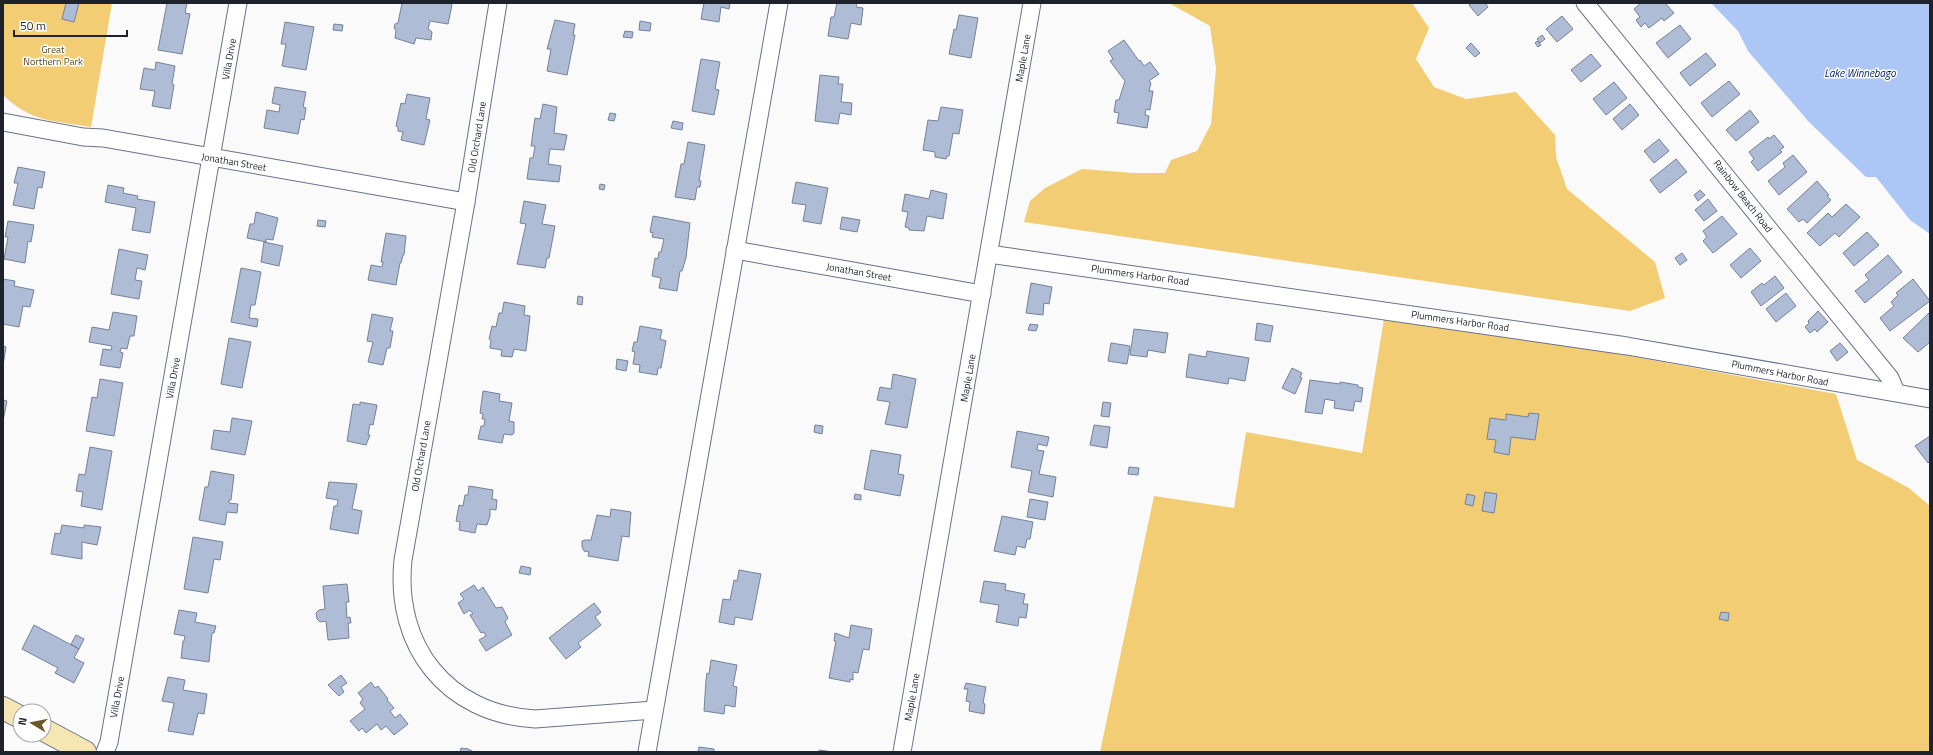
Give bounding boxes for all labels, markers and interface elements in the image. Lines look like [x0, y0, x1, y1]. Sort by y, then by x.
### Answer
scale bar [14, 12, 127, 38]
text: 50 m [20, 16, 46, 35]
street label: Maple Lane [1011, 33, 1035, 83]
street label: Villa Drive [218, 37, 240, 81]
park label: Great Northern Park [23, 42, 83, 69]
water label: Lake Winnebago [1824, 65, 1896, 81]
street label: Old Orchard Lane [464, 100, 490, 174]
street label: Jonathan Street [200, 149, 268, 175]
street label: Rainbow Beach Road [1710, 156, 1776, 236]
street label: Jonathan Street [825, 259, 893, 285]
street label: Plummers Harbor Road [1090, 261, 1190, 289]
street label: Plummers Harbor Road [1410, 307, 1510, 335]
street label: Maple Lane [956, 353, 980, 403]
street label: Villa Drive [162, 356, 184, 400]
street label: Plummers Harbor Road [1730, 356, 1830, 390]
street label: Old Orchard Lane [407, 419, 435, 493]
street label: Maple Lane [900, 672, 924, 722]
street label: Villa Drive [106, 675, 128, 719]
north arrow [12, 703, 52, 743]
text: N [14, 716, 31, 726]

